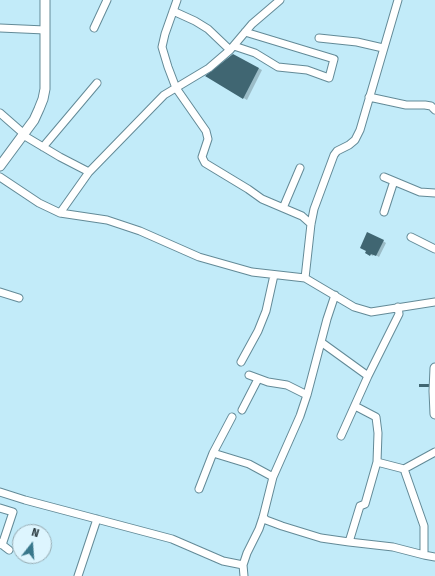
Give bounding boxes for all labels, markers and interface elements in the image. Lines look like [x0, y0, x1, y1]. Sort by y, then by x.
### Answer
north arrow [12, 524, 52, 564]
text: N [30, 526, 41, 540]

